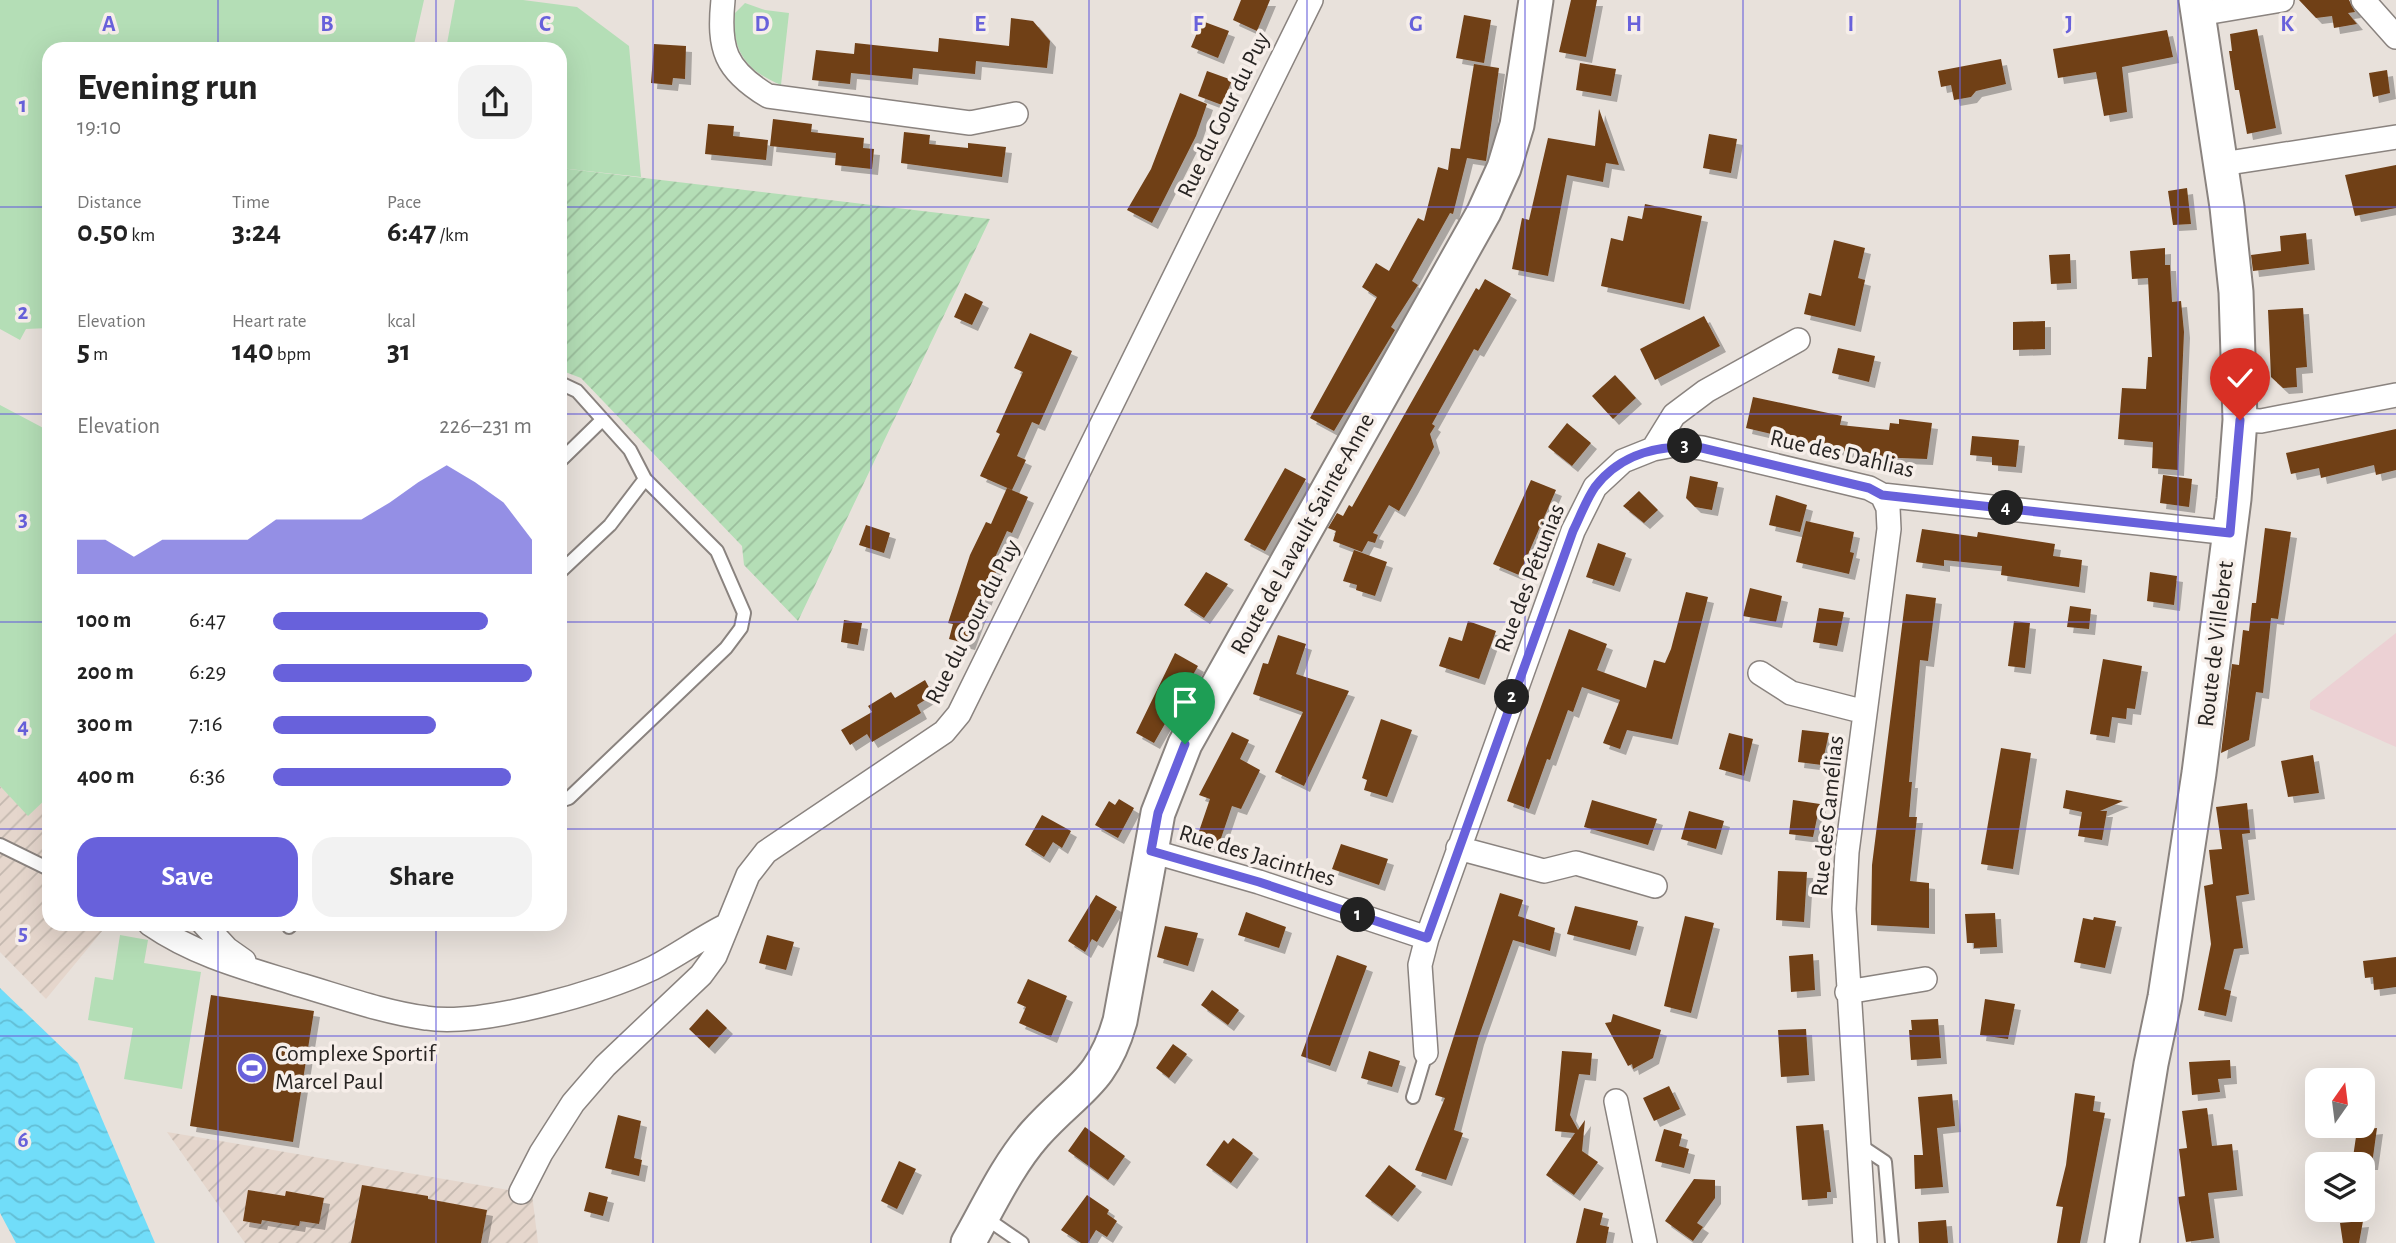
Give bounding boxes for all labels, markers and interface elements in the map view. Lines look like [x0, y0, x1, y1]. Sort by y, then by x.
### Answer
text: A [102, 13, 116, 36]
text: B [320, 13, 334, 36]
text: C [539, 13, 551, 36]
text: D [754, 13, 770, 36]
text: E [974, 13, 986, 36]
text: F [1193, 13, 1204, 36]
text: G [1409, 13, 1423, 36]
text: H [1626, 13, 1642, 36]
text: I [1848, 13, 1854, 36]
text: J [2065, 13, 2073, 36]
text: K [2280, 13, 2294, 36]
street label: Rue du Gour du Puy [1174, 28, 1274, 202]
button: share [458, 65, 532, 139]
text: Evening run [77, 69, 258, 107]
text: 1 [19, 94, 27, 117]
text: 19:10 [77, 116, 121, 139]
text: Distance [77, 193, 141, 212]
text: Time [232, 193, 270, 212]
text: Pace [387, 193, 421, 212]
text: 0.50 [77, 217, 128, 247]
text: 3:24 [232, 217, 281, 247]
text: 6:47 [387, 217, 436, 247]
text: km [128, 226, 155, 245]
text: /km [436, 226, 469, 245]
text: 2 [18, 301, 29, 324]
text: Elevation [77, 312, 146, 331]
text: Heart rate [232, 312, 307, 331]
text: kcal [387, 312, 416, 331]
text: 5 [77, 336, 90, 366]
text: 140 [232, 336, 274, 366]
text: 31 [387, 336, 411, 366]
text: m [90, 345, 108, 364]
text: bpm [274, 345, 311, 364]
pin [2210, 348, 2270, 420]
icon: check [2221, 359, 2259, 397]
street label: Route de Lavault Sainte-Anne [1227, 409, 1379, 659]
text: Elevation [77, 415, 160, 438]
text: 226–231 m [439, 415, 532, 438]
street label: Rue des Dahlias [1768, 426, 1916, 482]
pin: 3 [1668, 428, 1702, 464]
text: 3 [1680, 436, 1689, 455]
pin: 4 [1988, 490, 2024, 526]
text: 4 [2001, 498, 2010, 517]
street label: Rue des Pétunias [1491, 501, 1569, 655]
text: 3 [18, 508, 28, 531]
street label: Rue du Gour du Puy [921, 536, 1025, 708]
street label: Route de Villebret [2194, 559, 2238, 728]
text: 100 m [77, 609, 131, 632]
text: 6:47 [189, 609, 226, 632]
text: 200 m [77, 661, 134, 684]
text: 6:29 [189, 661, 226, 684]
pin [1155, 672, 1215, 744]
pin: 2 [1494, 680, 1530, 714]
icon: arrive [1166, 683, 1204, 721]
text: 2 [1507, 687, 1516, 706]
text: 300 m [77, 713, 133, 736]
text: 7:16 [189, 713, 223, 736]
text: 4 [17, 715, 29, 738]
street label: Rue des Camélias [1808, 734, 1848, 898]
text: 400 m [77, 765, 135, 788]
text: 6:36 [189, 765, 225, 788]
street label: Rue des Jacinthes [1176, 821, 1338, 891]
button: Save [77, 837, 298, 917]
button: Share [312, 837, 532, 917]
pin: 1 [1340, 898, 1376, 932]
text: 1 [1354, 905, 1361, 924]
text: 5 [18, 922, 28, 945]
place label: Complexe Sportif Marcel Paul [275, 1042, 437, 1094]
sports icon: Complexe Sportif Marcel Paul [235, 1051, 269, 1085]
north arrow [2305, 1068, 2375, 1138]
map controls [2305, 1068, 2375, 1222]
text: 6 [17, 1129, 29, 1152]
button: layers [2305, 1152, 2375, 1222]

